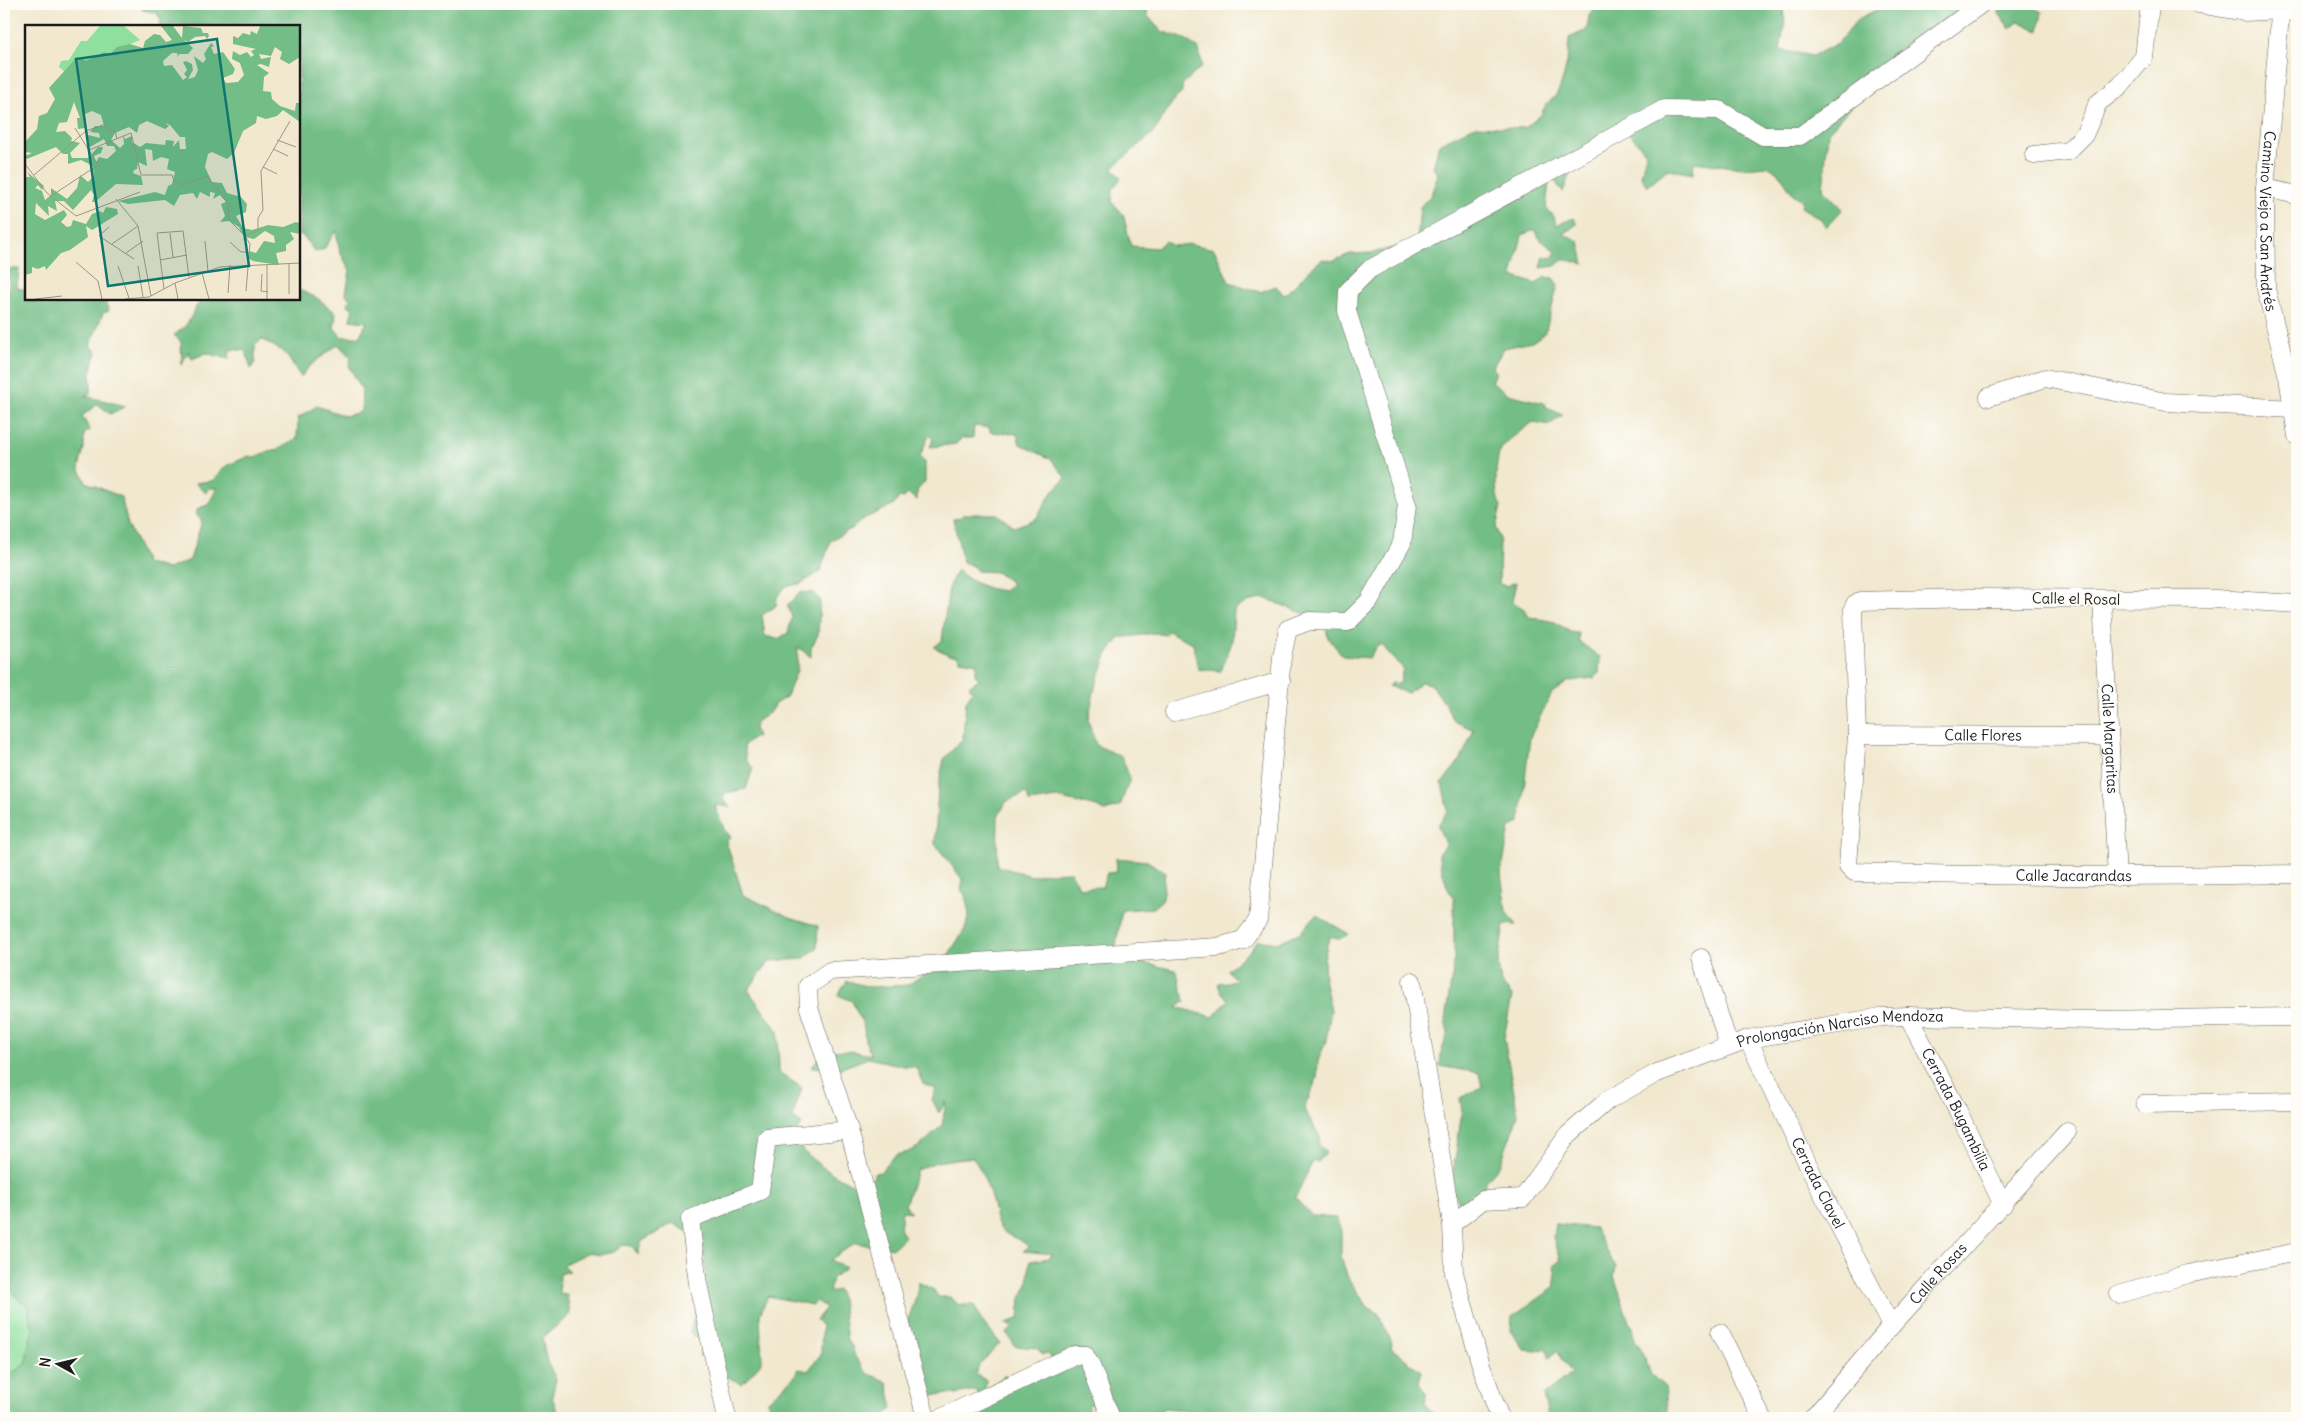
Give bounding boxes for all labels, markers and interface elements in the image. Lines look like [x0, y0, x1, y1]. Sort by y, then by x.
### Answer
inset map [25, 25, 300, 300]
street label: Camino Viejo a San Andrés [2256, 130, 2281, 313]
street label: Calle el Rosal [2032, 588, 2120, 609]
street label: Calle Margaritas [2098, 683, 2122, 795]
street label: Calle Flores [1944, 725, 2022, 745]
street label: Calle Jacarandas [2015, 866, 2132, 885]
street label: Prolongación Narciso Mendoza [1734, 1006, 1944, 1051]
street label: Cerrada Bugambilia [1918, 1045, 1995, 1174]
street label: Cerrada Clavel [1787, 1134, 1849, 1232]
street label: Calle Rosas [1905, 1239, 1971, 1308]
north arrow [32, 1340, 82, 1390]
text: N [36, 1356, 55, 1368]

